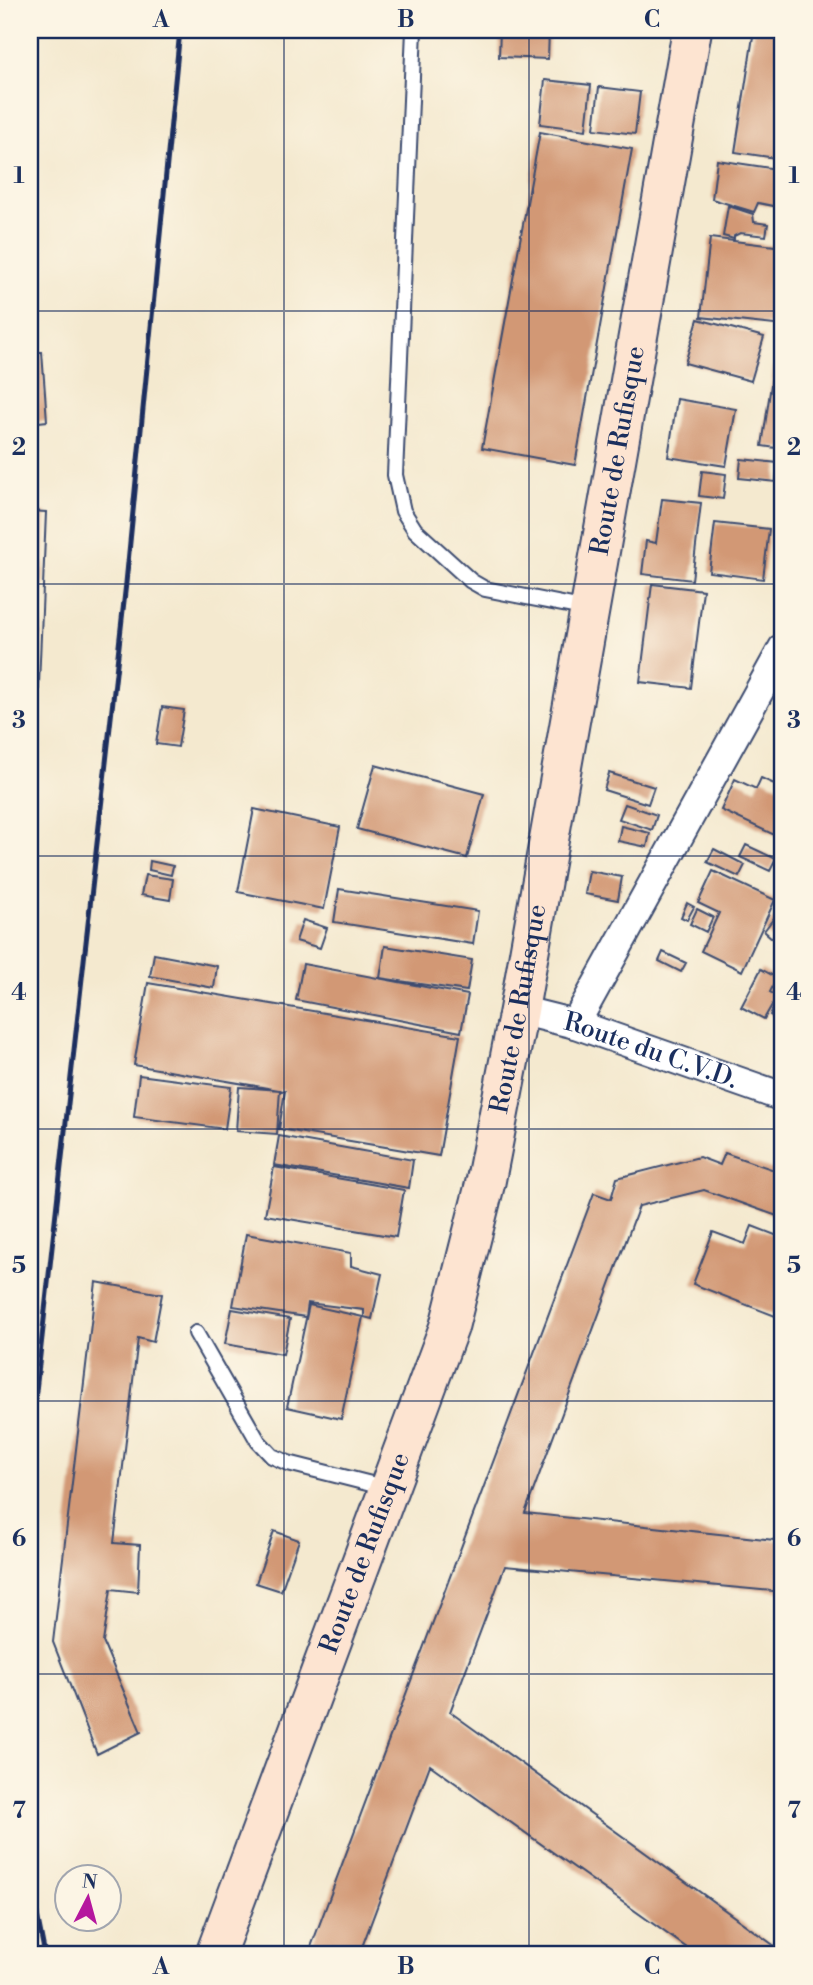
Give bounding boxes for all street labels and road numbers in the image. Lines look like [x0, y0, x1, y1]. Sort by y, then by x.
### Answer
street label: Route de Rufisque [584, 343, 652, 558]
street label: Route de Rufisque [483, 902, 553, 1116]
street label: Route du C.V.D. [560, 1006, 742, 1096]
street label: Route de Rufisque [313, 1448, 417, 1658]

